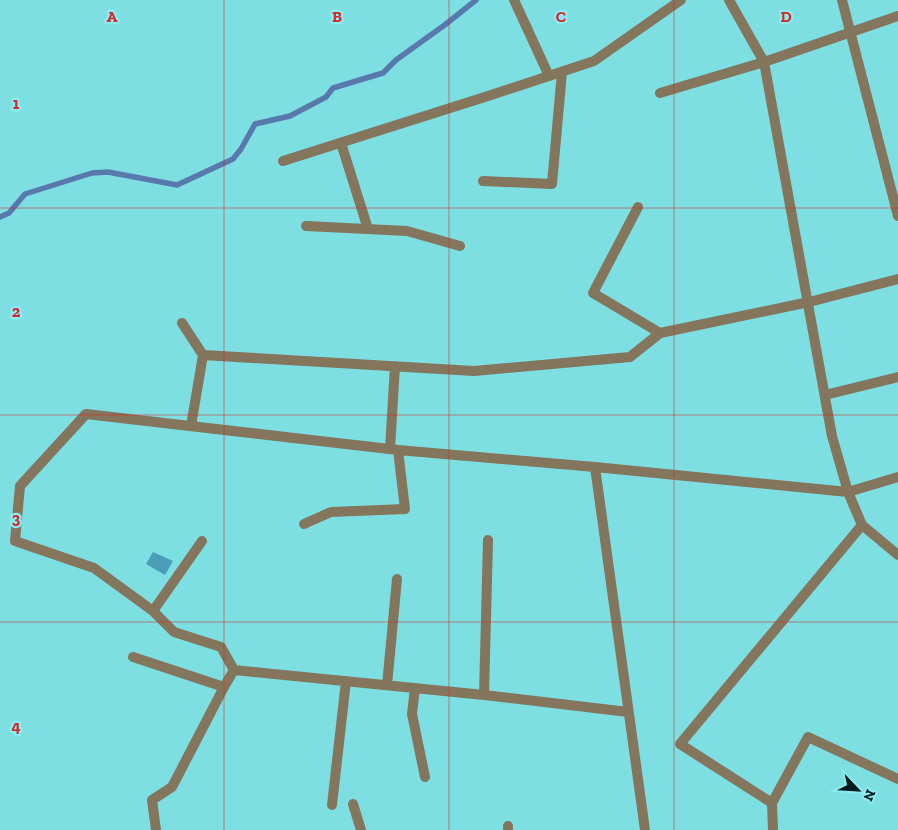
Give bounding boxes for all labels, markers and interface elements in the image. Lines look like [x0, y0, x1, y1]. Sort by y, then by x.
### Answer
text: A [107, 7, 118, 26]
text: B [332, 7, 342, 26]
text: C [556, 7, 566, 26]
text: D [780, 7, 792, 26]
text: 1 [13, 94, 20, 113]
text: 2 [12, 302, 21, 321]
text: 3 [12, 509, 21, 528]
text: 4 [11, 717, 21, 736]
north arrow [833, 765, 883, 815]
text: N [859, 787, 879, 804]

